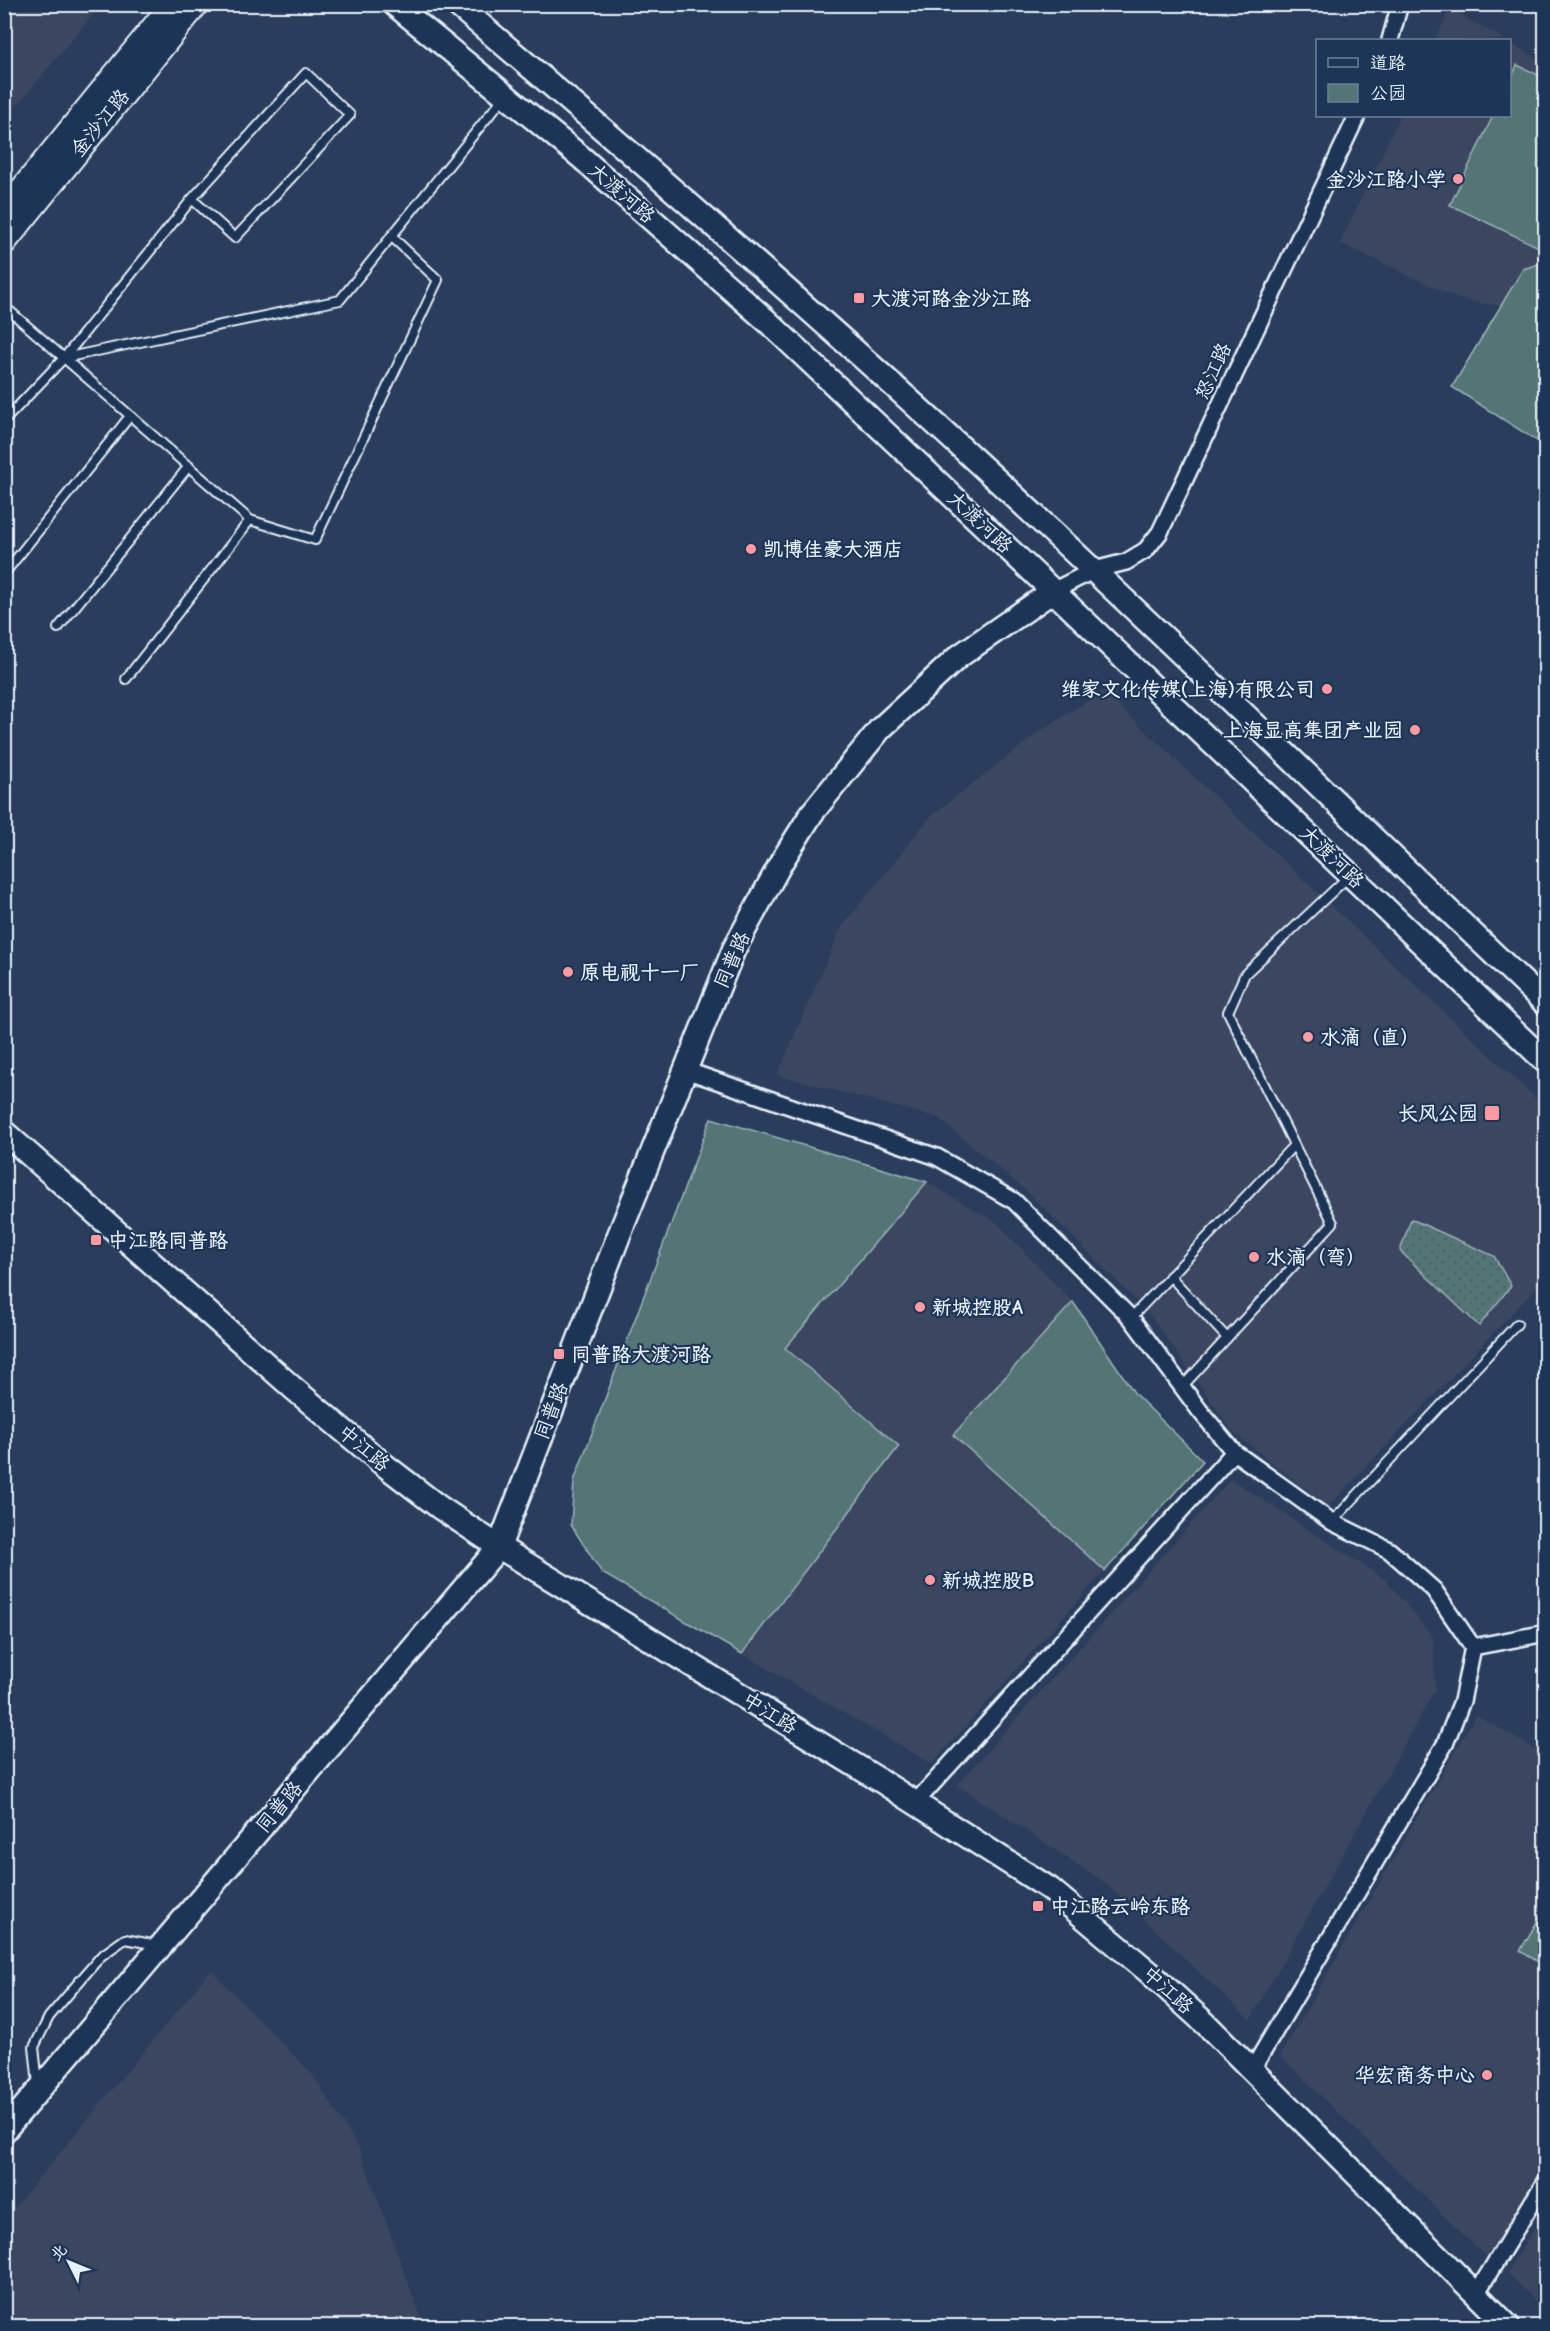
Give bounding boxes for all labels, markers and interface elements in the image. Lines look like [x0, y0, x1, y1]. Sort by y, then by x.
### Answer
legend [1316, 39, 1511, 117]
text: 道路 [1370, 53, 1406, 74]
text: 公园 [1370, 83, 1406, 104]
street label: 金沙江路 [66, 84, 135, 161]
street label: 大渡河路 [584, 158, 660, 229]
place label: 金沙江路小学 [1326, 168, 1446, 191]
marker: 金沙江路小学 [1451, 172, 1465, 186]
place label: 大渡河路金沙江路 [871, 287, 1031, 310]
marker: 大渡河路金沙江路 [852, 291, 866, 305]
street label: 怒江路 [1190, 338, 1237, 403]
street label: 大渡河路 [943, 486, 1018, 558]
place label: 凯博佳豪大酒店 [763, 538, 903, 561]
marker: 凯博佳豪大酒店 [744, 542, 758, 556]
place label: 维家文化传媒(上海)有限公司 [1061, 678, 1315, 701]
marker: 维家文化传媒(上海)有限公司 [1320, 682, 1334, 696]
place label: 上海显高集团产业园 [1223, 719, 1403, 742]
marker: 上海显高集团产业园 [1408, 723, 1422, 737]
street label: 大渡河路 [1295, 821, 1369, 894]
street label: 同普路 [709, 927, 755, 992]
place label: 原电视十一厂 [580, 961, 700, 984]
marker: 原电视十一厂 [561, 965, 575, 979]
place label: 水滴（直） [1320, 1026, 1420, 1049]
marker: 水滴（直） [1301, 1030, 1315, 1044]
place label: 长风公园 [1398, 1102, 1478, 1125]
marker: 长风公园 [1483, 1104, 1501, 1122]
place label: 中江路同普路 [108, 1229, 228, 1252]
marker: 中江路同普路 [89, 1233, 103, 1247]
place label: 水滴（弯） [1266, 1246, 1366, 1269]
marker: 水滴（弯） [1247, 1250, 1261, 1264]
place label: 新城控股A [932, 1296, 1023, 1319]
marker: 新城控股A [913, 1300, 927, 1314]
place label: 同普路大渡河路 [571, 1343, 711, 1366]
marker: 同普路大渡河路 [552, 1347, 566, 1361]
street label: 同普路 [530, 1378, 573, 1443]
street label: 中江路 [334, 1420, 395, 1477]
place label: 新城控股B [942, 1569, 1034, 1592]
marker: 新城控股B [923, 1573, 937, 1587]
street label: 中江路 [738, 1687, 802, 1739]
street label: 同普路 [251, 1776, 308, 1837]
place label: 中江路云岭东路 [1050, 1895, 1190, 1918]
marker: 中江路云岭东路 [1031, 1899, 1045, 1913]
street label: 中江路 [1138, 1961, 1199, 2019]
place label: 华宏商务中心 [1355, 2064, 1475, 2087]
marker: 华宏商务中心 [1480, 2068, 1494, 2082]
north arrow [39, 2232, 99, 2292]
text: 北 [47, 2240, 71, 2264]

